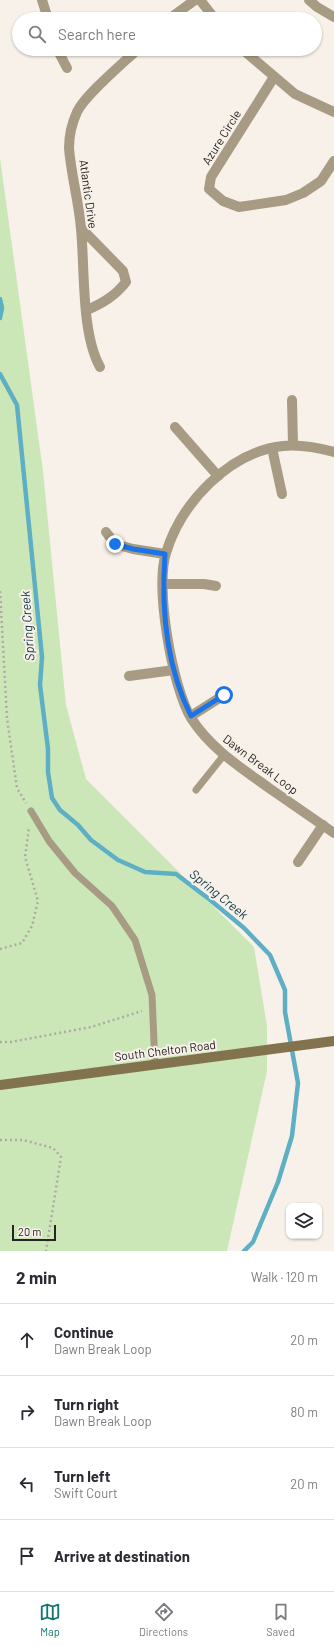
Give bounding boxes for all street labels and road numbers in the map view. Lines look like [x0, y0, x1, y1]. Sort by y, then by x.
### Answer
street label: Azure Circle [199, 107, 243, 167]
street label: Atlantic Drive [77, 159, 101, 229]
street label: Dawn Break Loop [221, 731, 301, 797]
street label: South Chelton Road [113, 1037, 217, 1063]

